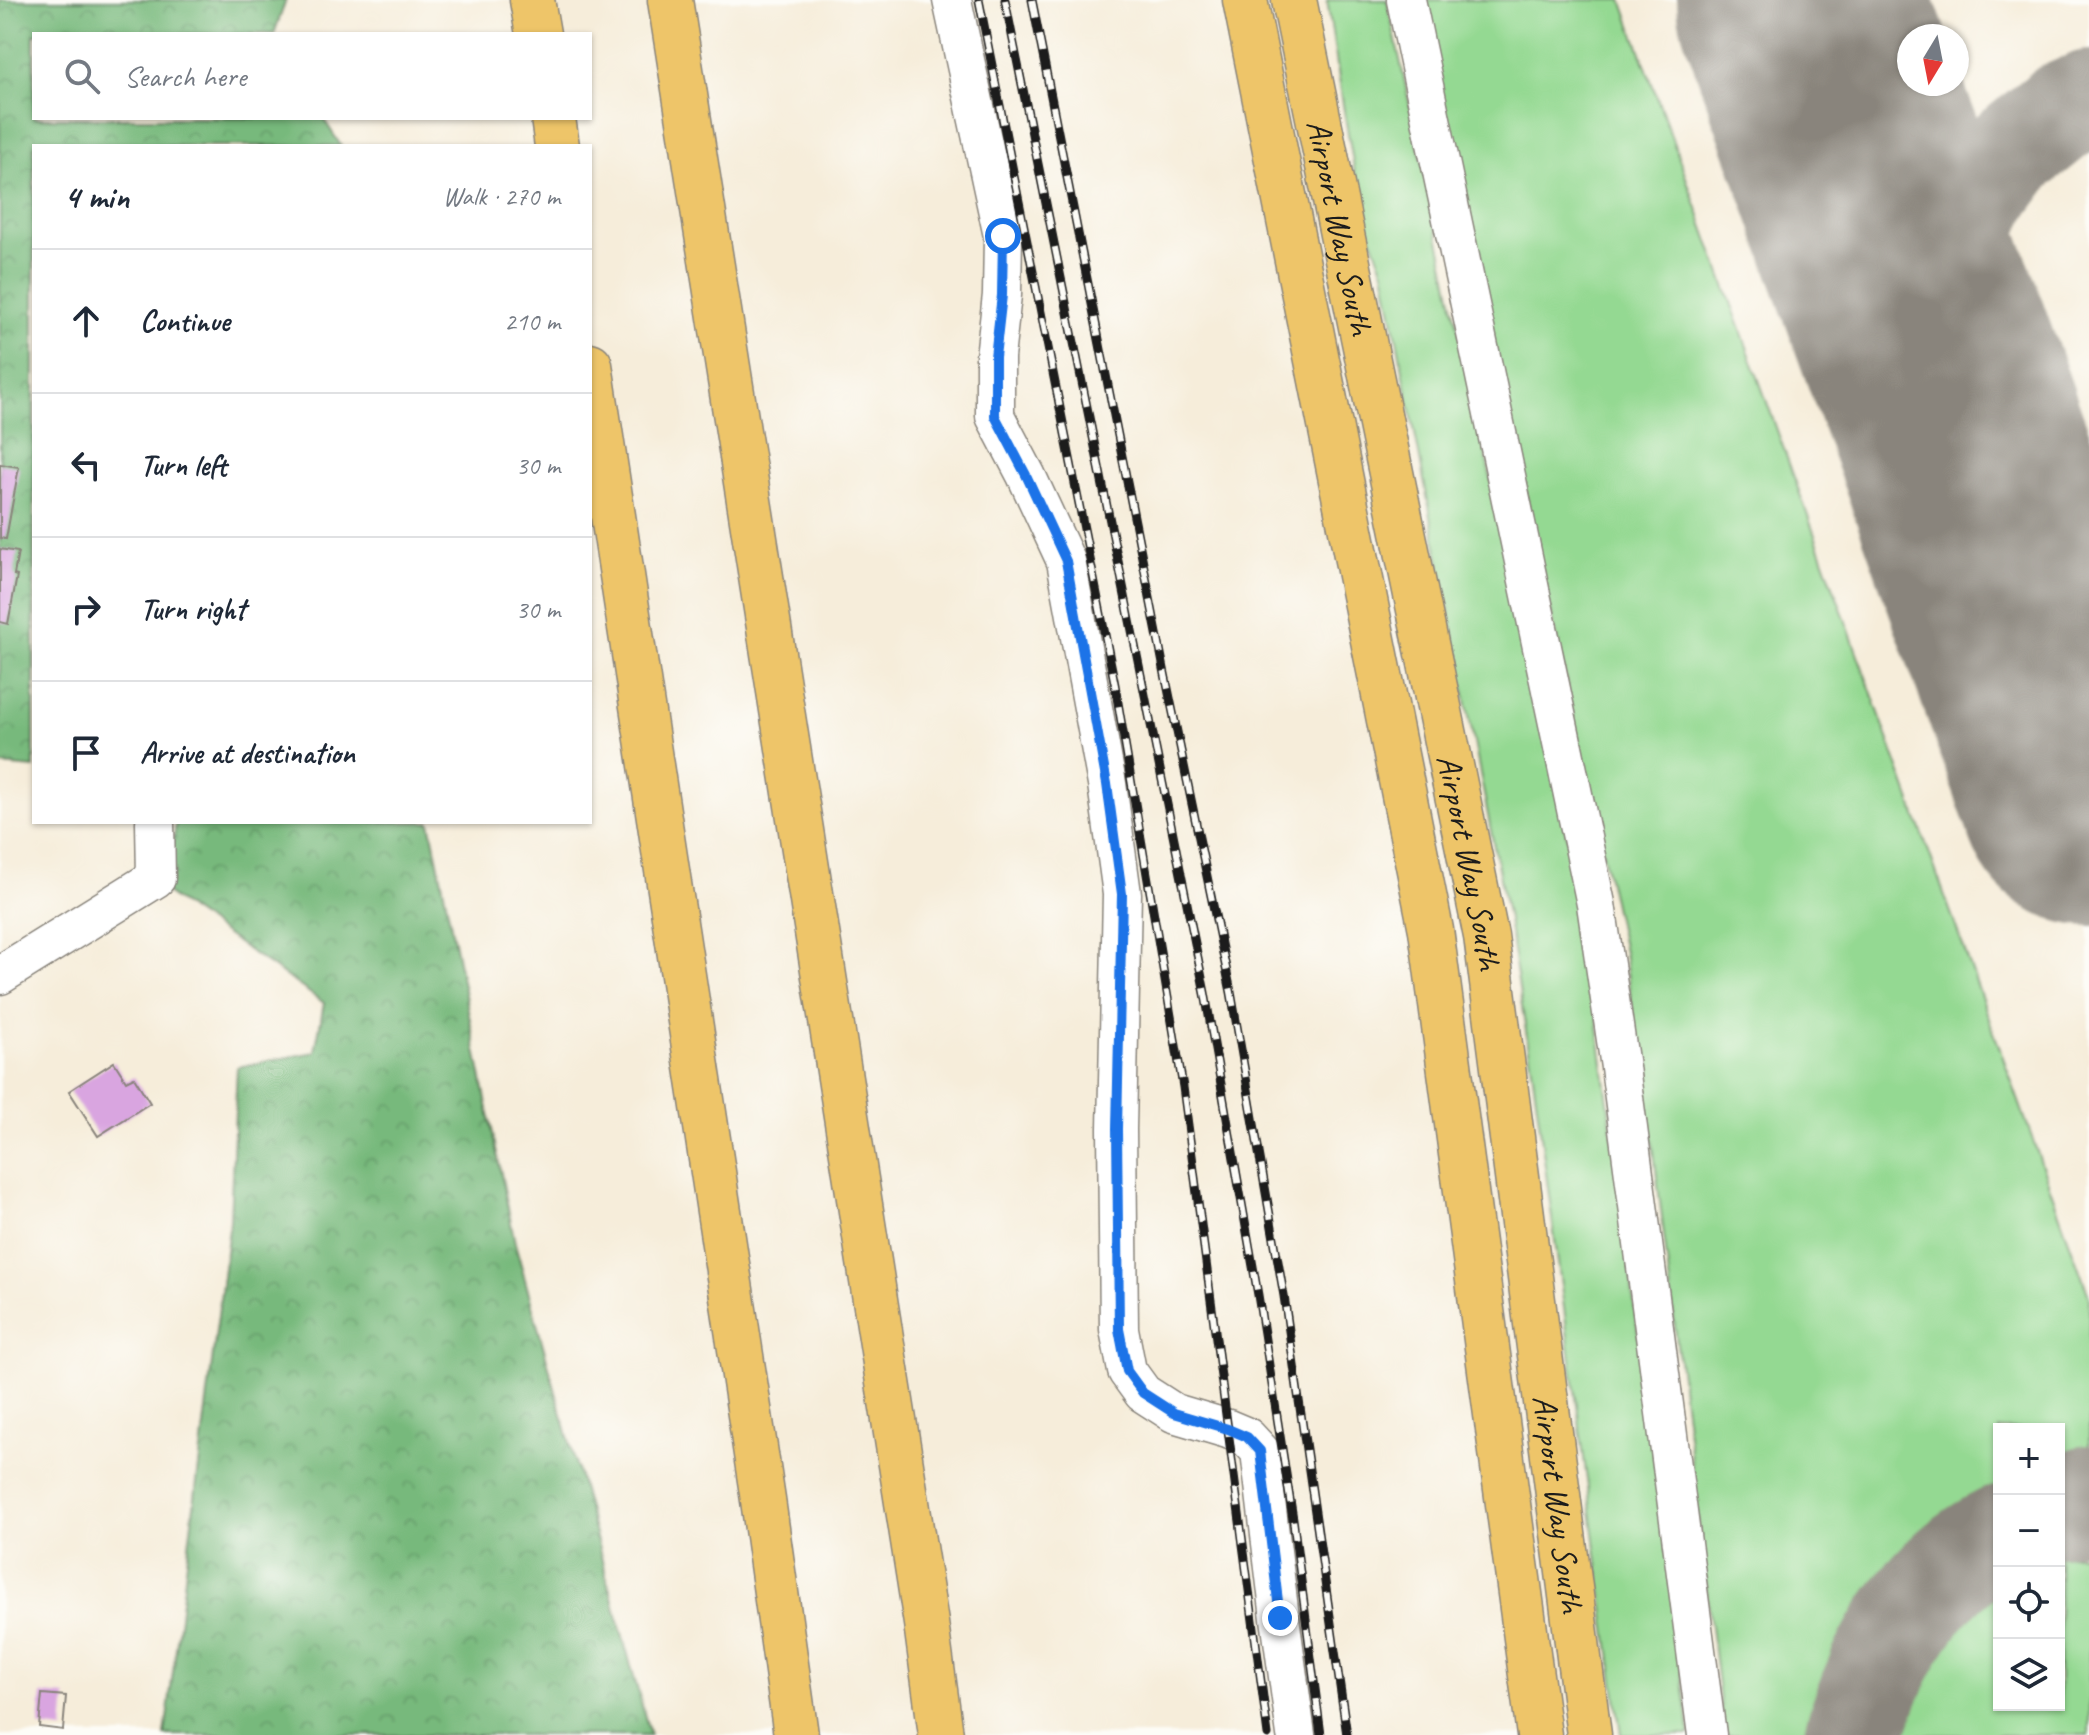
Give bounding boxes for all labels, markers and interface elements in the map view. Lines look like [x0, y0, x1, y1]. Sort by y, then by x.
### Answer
north arrow [1897, 24, 1969, 96]
search box [32, 32, 592, 120]
icon: search [60, 54, 104, 98]
text: Search here [124, 57, 246, 95]
street label: Airport Way South [1298, 116, 1384, 341]
text: 4 min [64, 175, 129, 218]
text: Walk · 270 m [443, 180, 560, 213]
route start [985, 218, 1021, 254]
icon: ahead [64, 299, 108, 343]
text: Continue [140, 302, 230, 340]
text: 210 m [504, 305, 560, 338]
icon: left [64, 443, 108, 487]
text: Turn left [140, 446, 227, 484]
text: 30 m [516, 449, 560, 482]
icon: right [64, 587, 108, 631]
text: Turn right [140, 590, 245, 628]
text: 30 m [516, 593, 560, 626]
icon: arrive [64, 731, 108, 775]
text: Arrive at destination [140, 734, 355, 772]
street label: Airport Way South [1428, 751, 1512, 975]
street label: Airport Way South [1524, 1393, 1595, 1617]
map controls [1993, 1423, 2065, 1711]
button: + [1993, 1423, 2065, 1495]
button: − [1993, 1495, 2065, 1567]
button: locate [1993, 1567, 2065, 1639]
route end [1262, 1600, 1298, 1636]
button: layers [1993, 1639, 2065, 1711]

